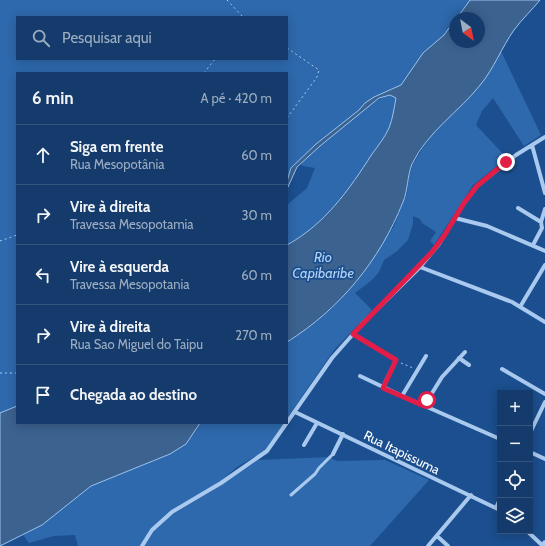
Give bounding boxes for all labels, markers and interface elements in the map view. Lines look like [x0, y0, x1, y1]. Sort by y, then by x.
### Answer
north arrow [449, 12, 485, 48]
search box [16, 16, 288, 60]
icon: search [30, 27, 52, 49]
text: Pesquisar aqui [62, 29, 152, 47]
text: 6 min [32, 88, 74, 108]
text: A pé · 420 m [200, 90, 272, 106]
text: Siga em frente [70, 138, 163, 156]
icon: ahead [32, 144, 54, 166]
text: 60 m [241, 147, 272, 163]
route end [497, 153, 515, 171]
text: Rua Mesopotânia [70, 156, 164, 172]
text: Vire à direita [70, 198, 151, 216]
icon: right [32, 204, 54, 226]
text: 30 m [242, 207, 272, 223]
text: Travessa Mesopotamia [70, 216, 194, 232]
water label: Rio Capibaribe [292, 248, 354, 282]
text: Vire à esquerda [70, 258, 169, 276]
icon: left [32, 264, 54, 286]
text: 60 m [241, 267, 272, 283]
text: Travessa Mesopotania [70, 276, 189, 292]
text: Vire à direita [70, 318, 151, 336]
icon: right [32, 324, 54, 346]
text: 270 m [235, 327, 272, 343]
text: Rua Sao Miguel do Taipu [70, 336, 203, 352]
icon: arrive [32, 384, 54, 406]
text: Chegada ao destino [70, 386, 197, 404]
map controls [497, 390, 533, 534]
button: + [497, 390, 533, 426]
route start [418, 391, 436, 409]
button: − [497, 426, 533, 462]
street label: Rua Itapissuma [361, 427, 443, 478]
button: locate [497, 462, 533, 498]
button: layers [497, 498, 533, 534]

